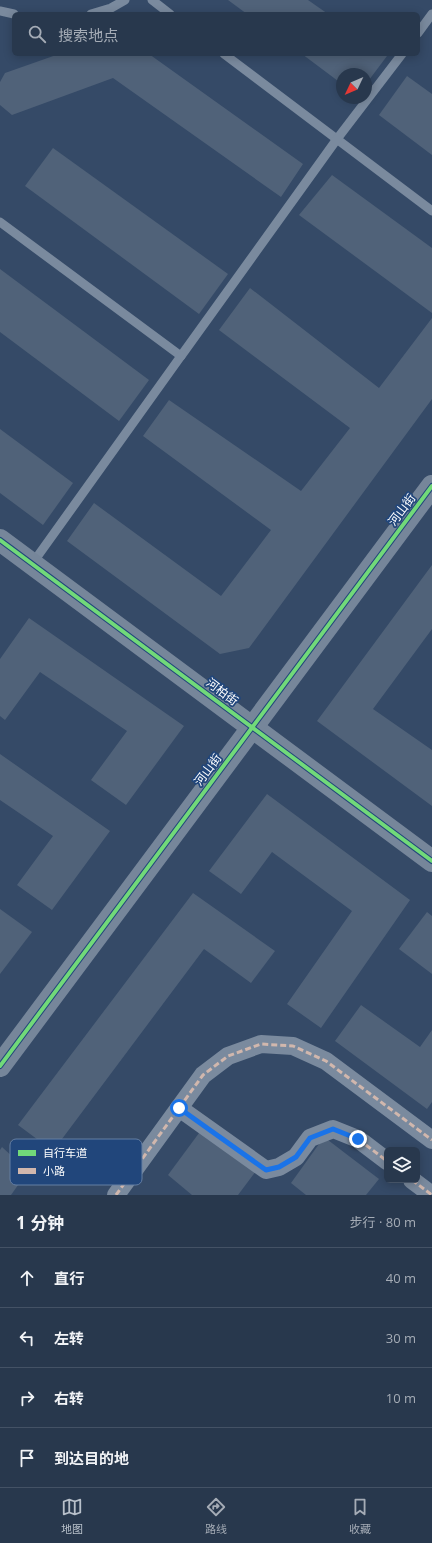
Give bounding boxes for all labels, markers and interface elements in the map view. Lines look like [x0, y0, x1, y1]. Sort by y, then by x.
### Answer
search box [12, 12, 420, 56]
icon: search [26, 23, 48, 45]
text: 搜索地点 [58, 25, 118, 45]
north arrow [336, 68, 372, 104]
street label: 河山街 [384, 490, 419, 529]
street label: 河柏街 [203, 674, 242, 709]
street label: 河山街 [190, 750, 225, 789]
route start [170, 1099, 188, 1117]
route end [349, 1130, 367, 1148]
legend [10, 1139, 142, 1185]
text: 自行车道 [43, 1145, 87, 1160]
map controls [384, 1147, 420, 1183]
button: layers [384, 1147, 420, 1183]
text: 小路 [43, 1163, 65, 1178]
text: 1 分钟 [16, 1211, 64, 1234]
text: 步行 · 80 m [350, 1213, 416, 1231]
icon: ahead [16, 1267, 38, 1289]
text: 直行 [54, 1268, 84, 1288]
text: 40 m [386, 1269, 416, 1287]
icon: left [16, 1327, 38, 1349]
text: 左转 [54, 1328, 84, 1348]
text: 30 m [386, 1329, 416, 1347]
icon: right [16, 1387, 38, 1409]
text: 右转 [54, 1388, 84, 1408]
text: 10 m [386, 1389, 416, 1407]
icon: arrive [16, 1447, 38, 1469]
text: 到达目的地 [54, 1448, 129, 1468]
tab: 地图 [61, 1496, 83, 1536]
tab: 路线 [205, 1496, 227, 1536]
tab: 收藏 [349, 1496, 371, 1536]

